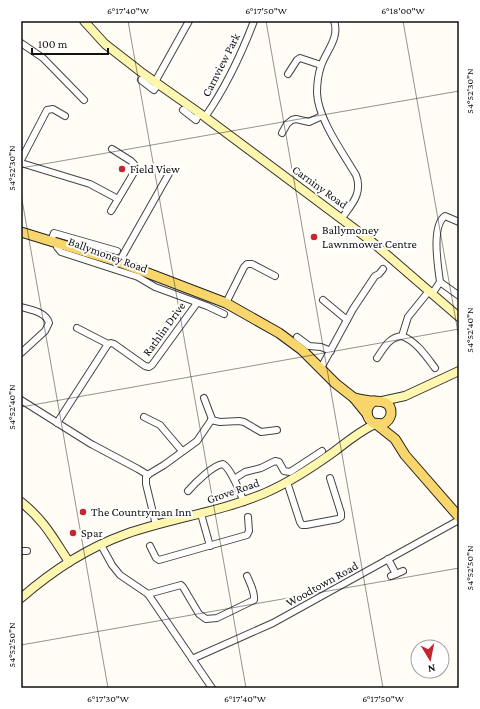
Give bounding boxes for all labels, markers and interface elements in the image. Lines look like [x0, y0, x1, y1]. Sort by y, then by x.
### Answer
text: 6°17'40"W [107, 5, 150, 16]
text: 6°17'50"W [245, 5, 288, 16]
text: 6°18'00"W [381, 5, 425, 16]
scale bar [32, 30, 108, 56]
street label: Carnview Park [199, 31, 243, 99]
text: 100 m [38, 37, 68, 51]
text: 54°52'30"N [464, 68, 475, 114]
text: 54°52'30"N [6, 145, 17, 191]
place label: Field View [130, 162, 180, 176]
street label: Carniny Road [290, 162, 351, 212]
marker: Field View [117, 164, 127, 174]
place label: Ballymoney Lawnmower Centre [322, 223, 417, 251]
marker: Ballymoney Lawnmower Centre [309, 232, 319, 242]
street label: Ballymoney Road [66, 234, 150, 276]
street label: Rathlin Drive [140, 299, 188, 359]
text: 54°52'40"N [464, 307, 475, 353]
text: 54°52'40"N [6, 384, 17, 430]
street label: Grove Road [205, 475, 262, 507]
place label: The Countryman Inn [91, 505, 192, 519]
marker: The Countryman Inn [78, 507, 88, 517]
place label: Spar [81, 526, 103, 540]
marker: Spar [68, 528, 78, 538]
text: 54°52'50"N [464, 545, 475, 591]
street label: Woodtown Road [283, 558, 361, 610]
text: 54°52'50"N [6, 622, 17, 668]
north arrow [410, 639, 450, 679]
text: N [427, 662, 436, 675]
text: 6°17'30"W [87, 693, 130, 704]
text: 6°17'40"W [224, 693, 267, 704]
text: 6°17'50"W [362, 693, 405, 704]

